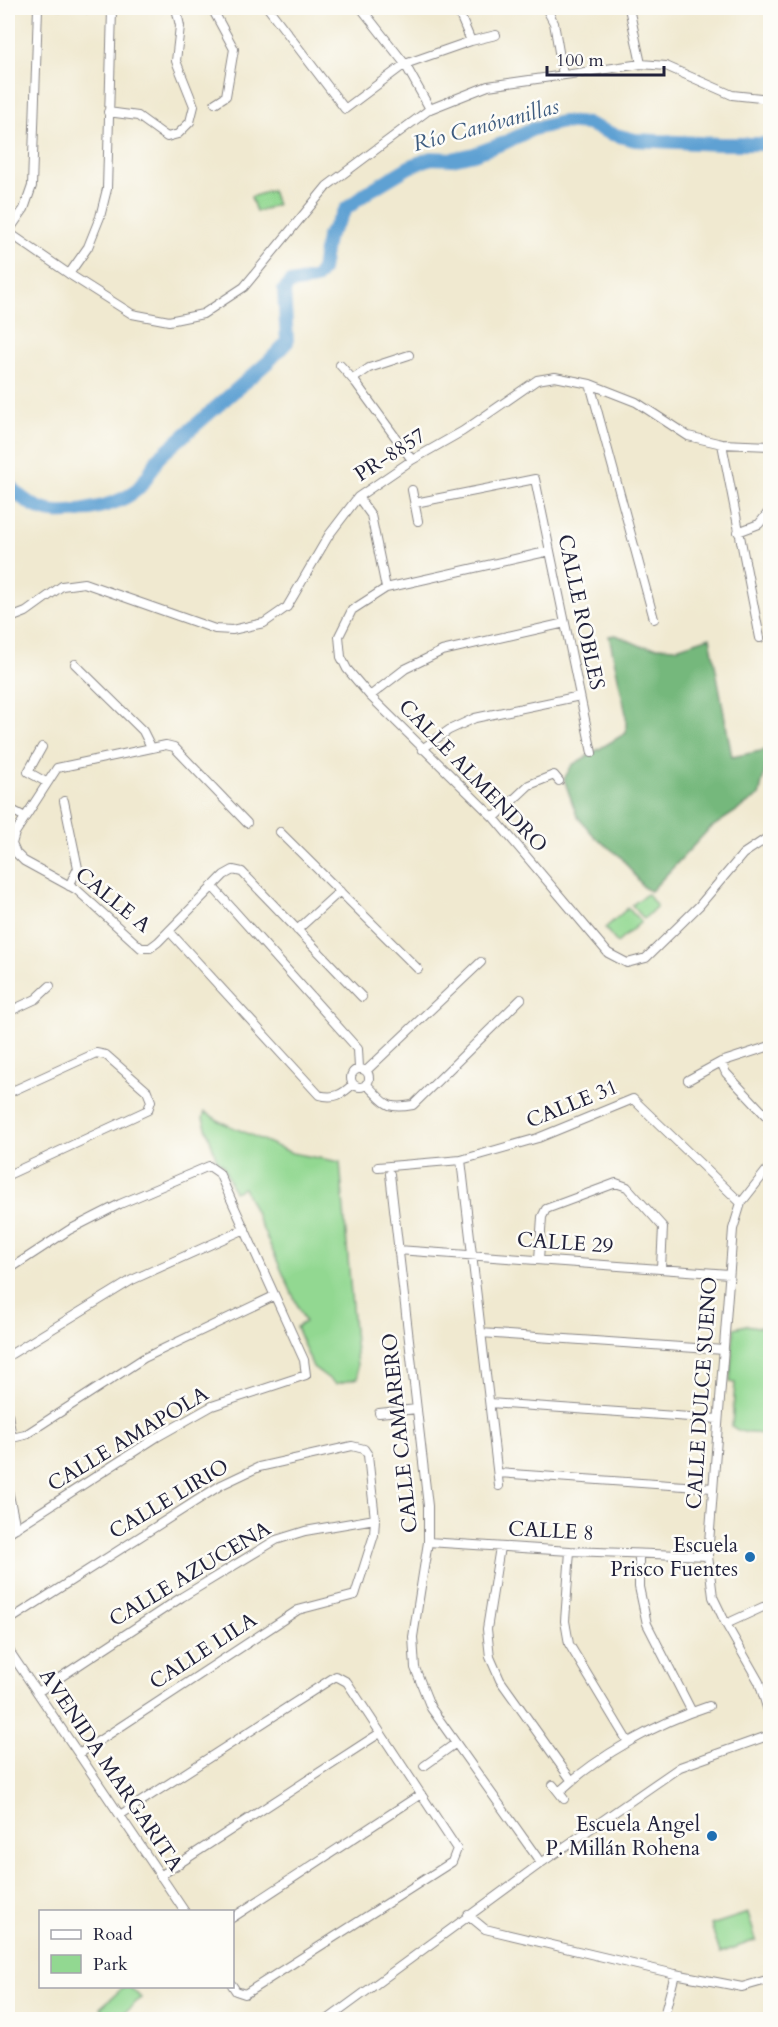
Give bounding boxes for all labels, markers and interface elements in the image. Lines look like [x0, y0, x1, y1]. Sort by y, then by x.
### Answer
scale bar [547, 39, 664, 77]
text: 100 m [556, 48, 604, 73]
water label: Río Canóvanillas [410, 91, 563, 159]
street label: PR-8857 [349, 421, 431, 489]
street label: CALLE ROBLES [550, 532, 612, 692]
street label: CALLE ALMENDRO [392, 693, 554, 859]
street label: CALLE A [69, 860, 157, 940]
street label: CALLE 31 [522, 1072, 622, 1136]
street label: CALLE 29 [516, 1225, 614, 1261]
street label: CALLE DULCE SUENO [679, 1276, 725, 1510]
street label: CALLE CAMARERO [375, 1332, 425, 1534]
street label: CALLE AMAPOLA [42, 1379, 214, 1499]
street label: CALLE LIRIO [104, 1452, 234, 1546]
street label: CALLE AZUCENA [104, 1514, 276, 1634]
street label: CALLE 8 [507, 1514, 595, 1548]
place label: Escuela Prisco Fuentes [610, 1531, 738, 1584]
marker: Escuela Prisco Fuentes [743, 1550, 757, 1564]
street label: CALLE LILA [144, 1605, 262, 1697]
street label: AVENIDA MARGARITA [32, 1663, 190, 1877]
place label: Escuela Angel P. Millán Rohena [546, 1810, 700, 1863]
marker: Escuela Angel P. Millán Rohena [705, 1829, 719, 1843]
legend [39, 1910, 234, 1988]
text: Road [93, 1922, 133, 1947]
text: Park [93, 1952, 128, 1977]

